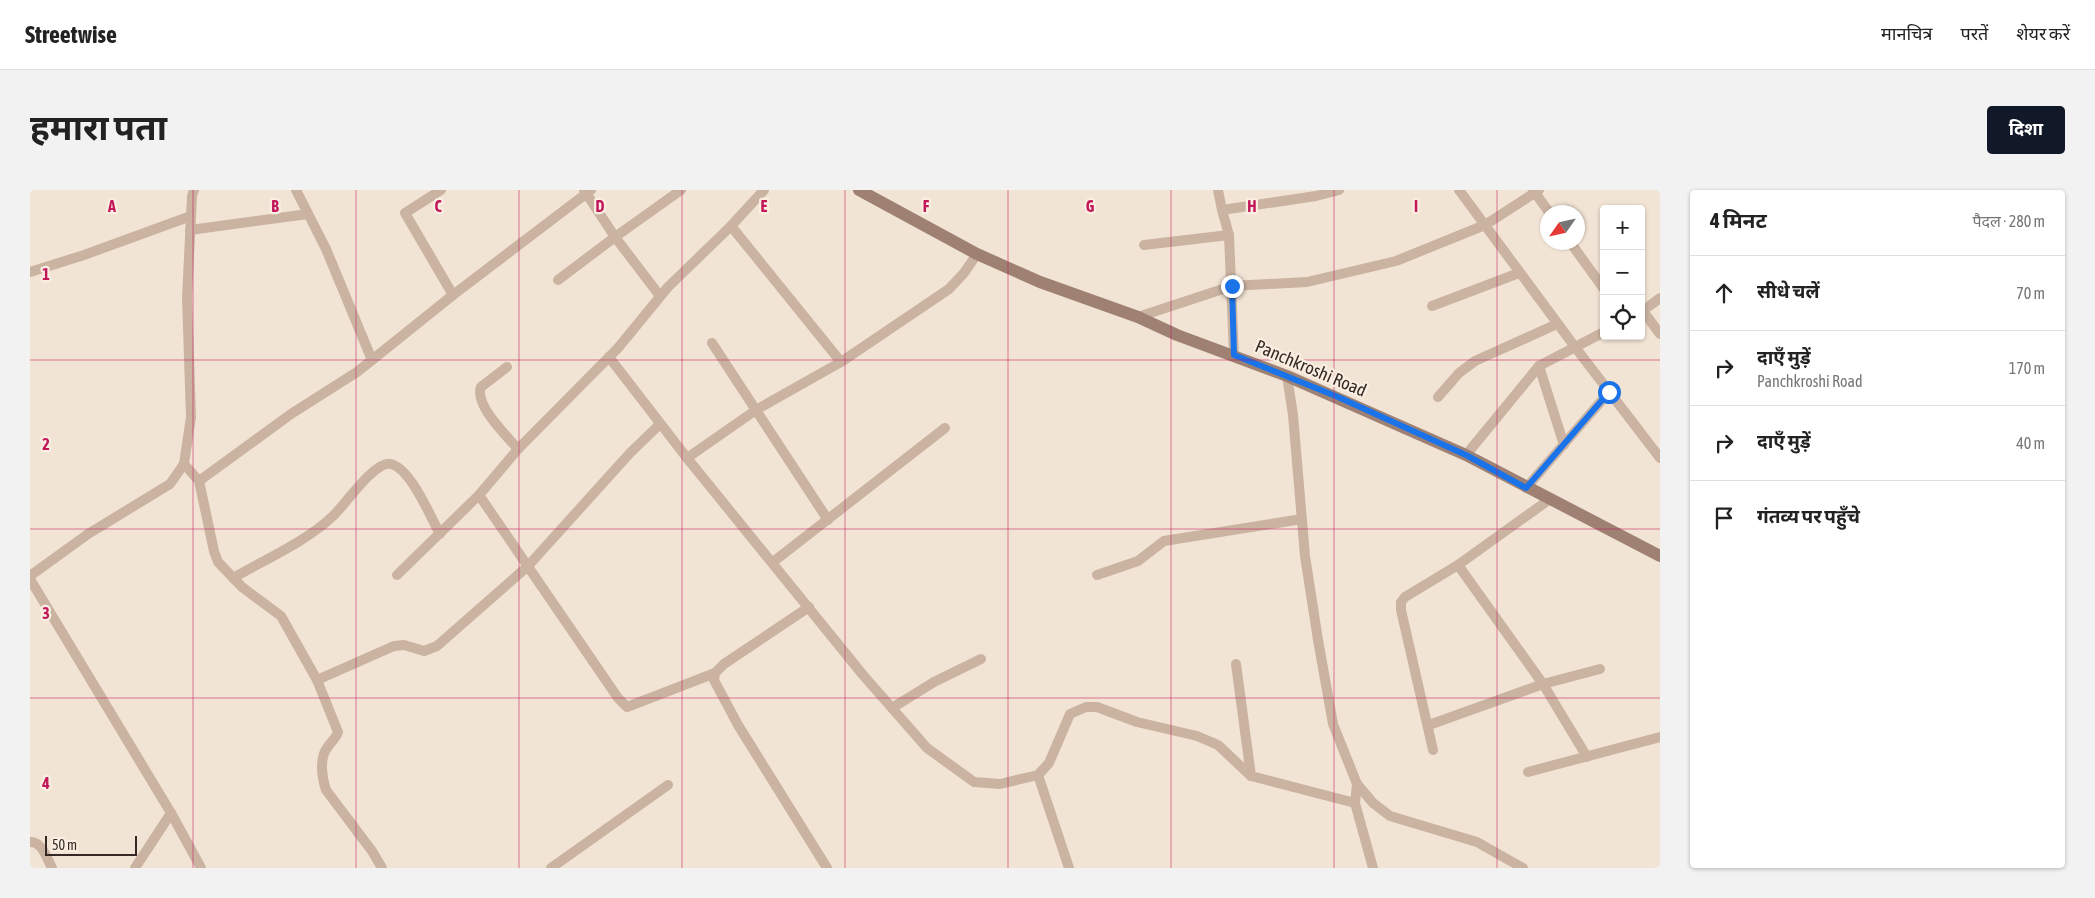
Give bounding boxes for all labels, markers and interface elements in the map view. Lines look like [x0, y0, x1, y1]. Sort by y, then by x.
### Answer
text: Streetwise [25, 21, 117, 48]
text: मानचित्र [1881, 23, 1932, 44]
text: परतें [1960, 23, 1988, 44]
text: शेयर करें [2016, 23, 2070, 44]
button: दिशा [1987, 106, 2065, 154]
text: हमारा पता [30, 107, 167, 147]
text: A [107, 197, 116, 215]
text: B [271, 197, 279, 215]
text: C [434, 197, 442, 215]
text: D [596, 197, 605, 215]
text: E [761, 197, 768, 215]
text: F [923, 197, 930, 215]
text: G [1086, 197, 1095, 215]
text: H [1247, 197, 1257, 215]
text: I [1414, 197, 1418, 215]
north arrow [1540, 205, 1585, 250]
map controls [1600, 205, 1645, 340]
button: + [1600, 205, 1645, 250]
text: 4 मिनट [1710, 208, 1767, 232]
text: पैदल · 280 m [1972, 212, 2045, 230]
button: − [1600, 250, 1645, 295]
text: 1 [42, 265, 50, 283]
route end [1221, 275, 1244, 298]
icon: ahead [1710, 279, 1738, 307]
text: सीधे चलें [1757, 280, 1820, 302]
text: 70 m [2016, 284, 2045, 302]
button: locate [1600, 295, 1645, 340]
street label: Panchkroshi Road [1252, 335, 1370, 401]
text: दाएँ मुड़ें [1757, 346, 1811, 368]
icon: right [1710, 354, 1738, 382]
text: 170 m [2009, 359, 2045, 377]
text: Panchkroshi Road [1757, 372, 1863, 390]
route start [1598, 381, 1621, 404]
icon: right [1710, 429, 1738, 457]
text: दाएँ मुड़ें [1757, 430, 1811, 452]
text: 40 m [2016, 434, 2045, 452]
text: 2 [42, 435, 50, 453]
icon: arrive [1710, 504, 1738, 532]
text: गंतव्य पर पहुँचे [1757, 505, 1860, 527]
text: 3 [42, 604, 50, 622]
text: 4 [41, 774, 50, 792]
scale bar [45, 833, 138, 856]
text: 50 m [52, 837, 77, 853]

